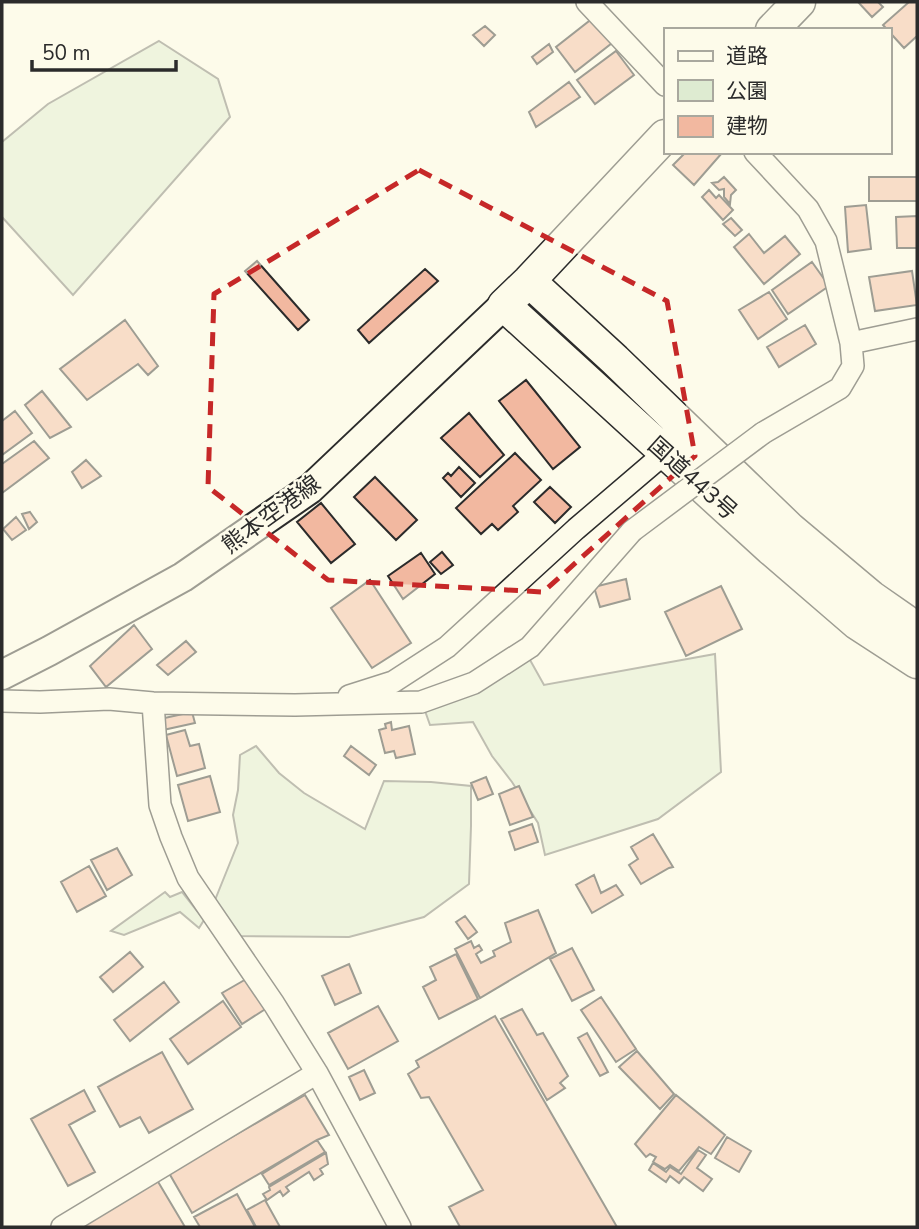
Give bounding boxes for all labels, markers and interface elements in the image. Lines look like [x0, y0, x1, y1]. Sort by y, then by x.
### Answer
scale bar [32, 28, 175, 72]
legend [664, 28, 891, 154]
text: 50 m [42, 39, 91, 67]
text: 道路 [726, 42, 768, 70]
text: 公園 [726, 77, 768, 105]
text: 建物 [726, 112, 768, 140]
street label: 国道443号 [641, 430, 744, 527]
street label: 熊本空港線 [216, 468, 327, 561]

